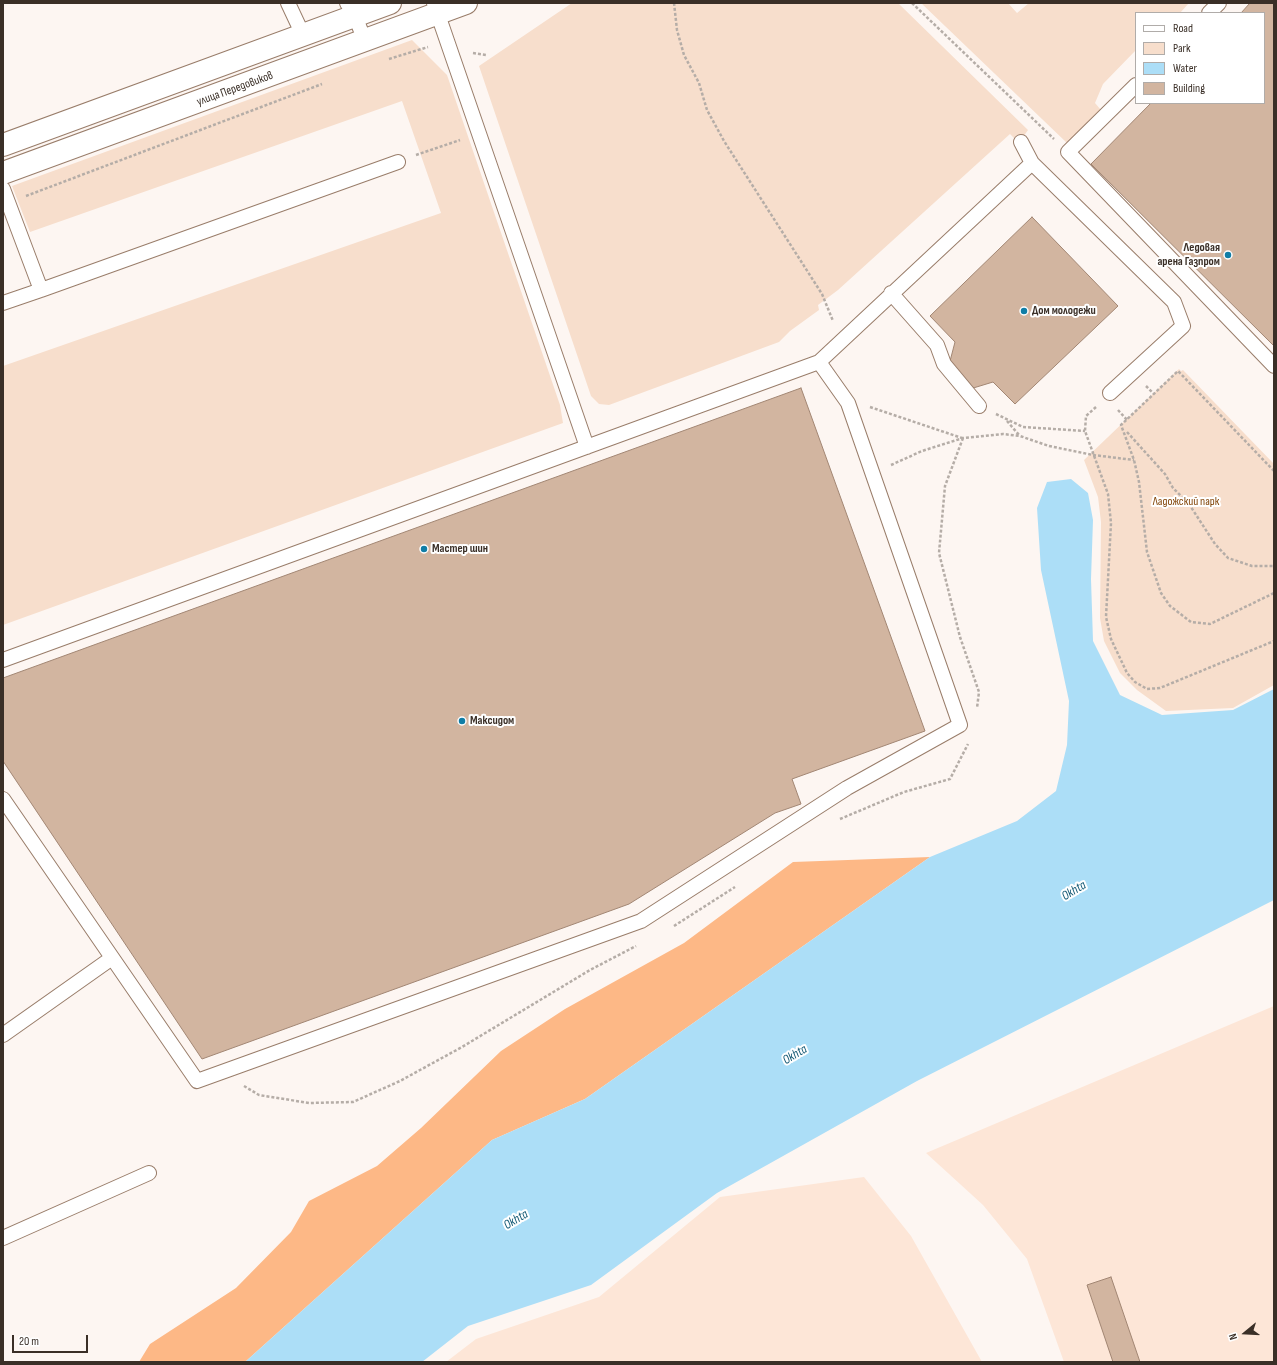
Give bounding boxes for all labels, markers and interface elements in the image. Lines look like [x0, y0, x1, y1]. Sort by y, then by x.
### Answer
legend [1135, 12, 1265, 104]
text: Road [1173, 21, 1193, 36]
text: Park [1173, 41, 1191, 56]
text: Water [1173, 61, 1197, 76]
street label: улица Передовиков [195, 69, 275, 109]
text: Building [1173, 81, 1205, 96]
place label: Ледовая арена Газпром [1157, 241, 1220, 269]
marker: Ледовая арена Газпром [1223, 250, 1233, 260]
place label: Дом молодежи [1032, 304, 1096, 318]
marker: Дом молодежи [1019, 306, 1029, 316]
park label: Ладожский парк [1153, 495, 1219, 509]
place label: Мастер шин [432, 542, 488, 556]
marker: Мастер шин [419, 544, 429, 554]
place label: Максидом [470, 714, 514, 728]
marker: Максидом [457, 716, 467, 726]
water label: Okhta [1059, 878, 1089, 904]
water label: Okhta [780, 1042, 810, 1068]
water label: Okhta [501, 1207, 531, 1233]
north arrow [1225, 1313, 1265, 1353]
scale bar [14, 1327, 90, 1353]
text: N [1226, 1332, 1240, 1342]
text: 20 m [19, 1334, 39, 1349]

